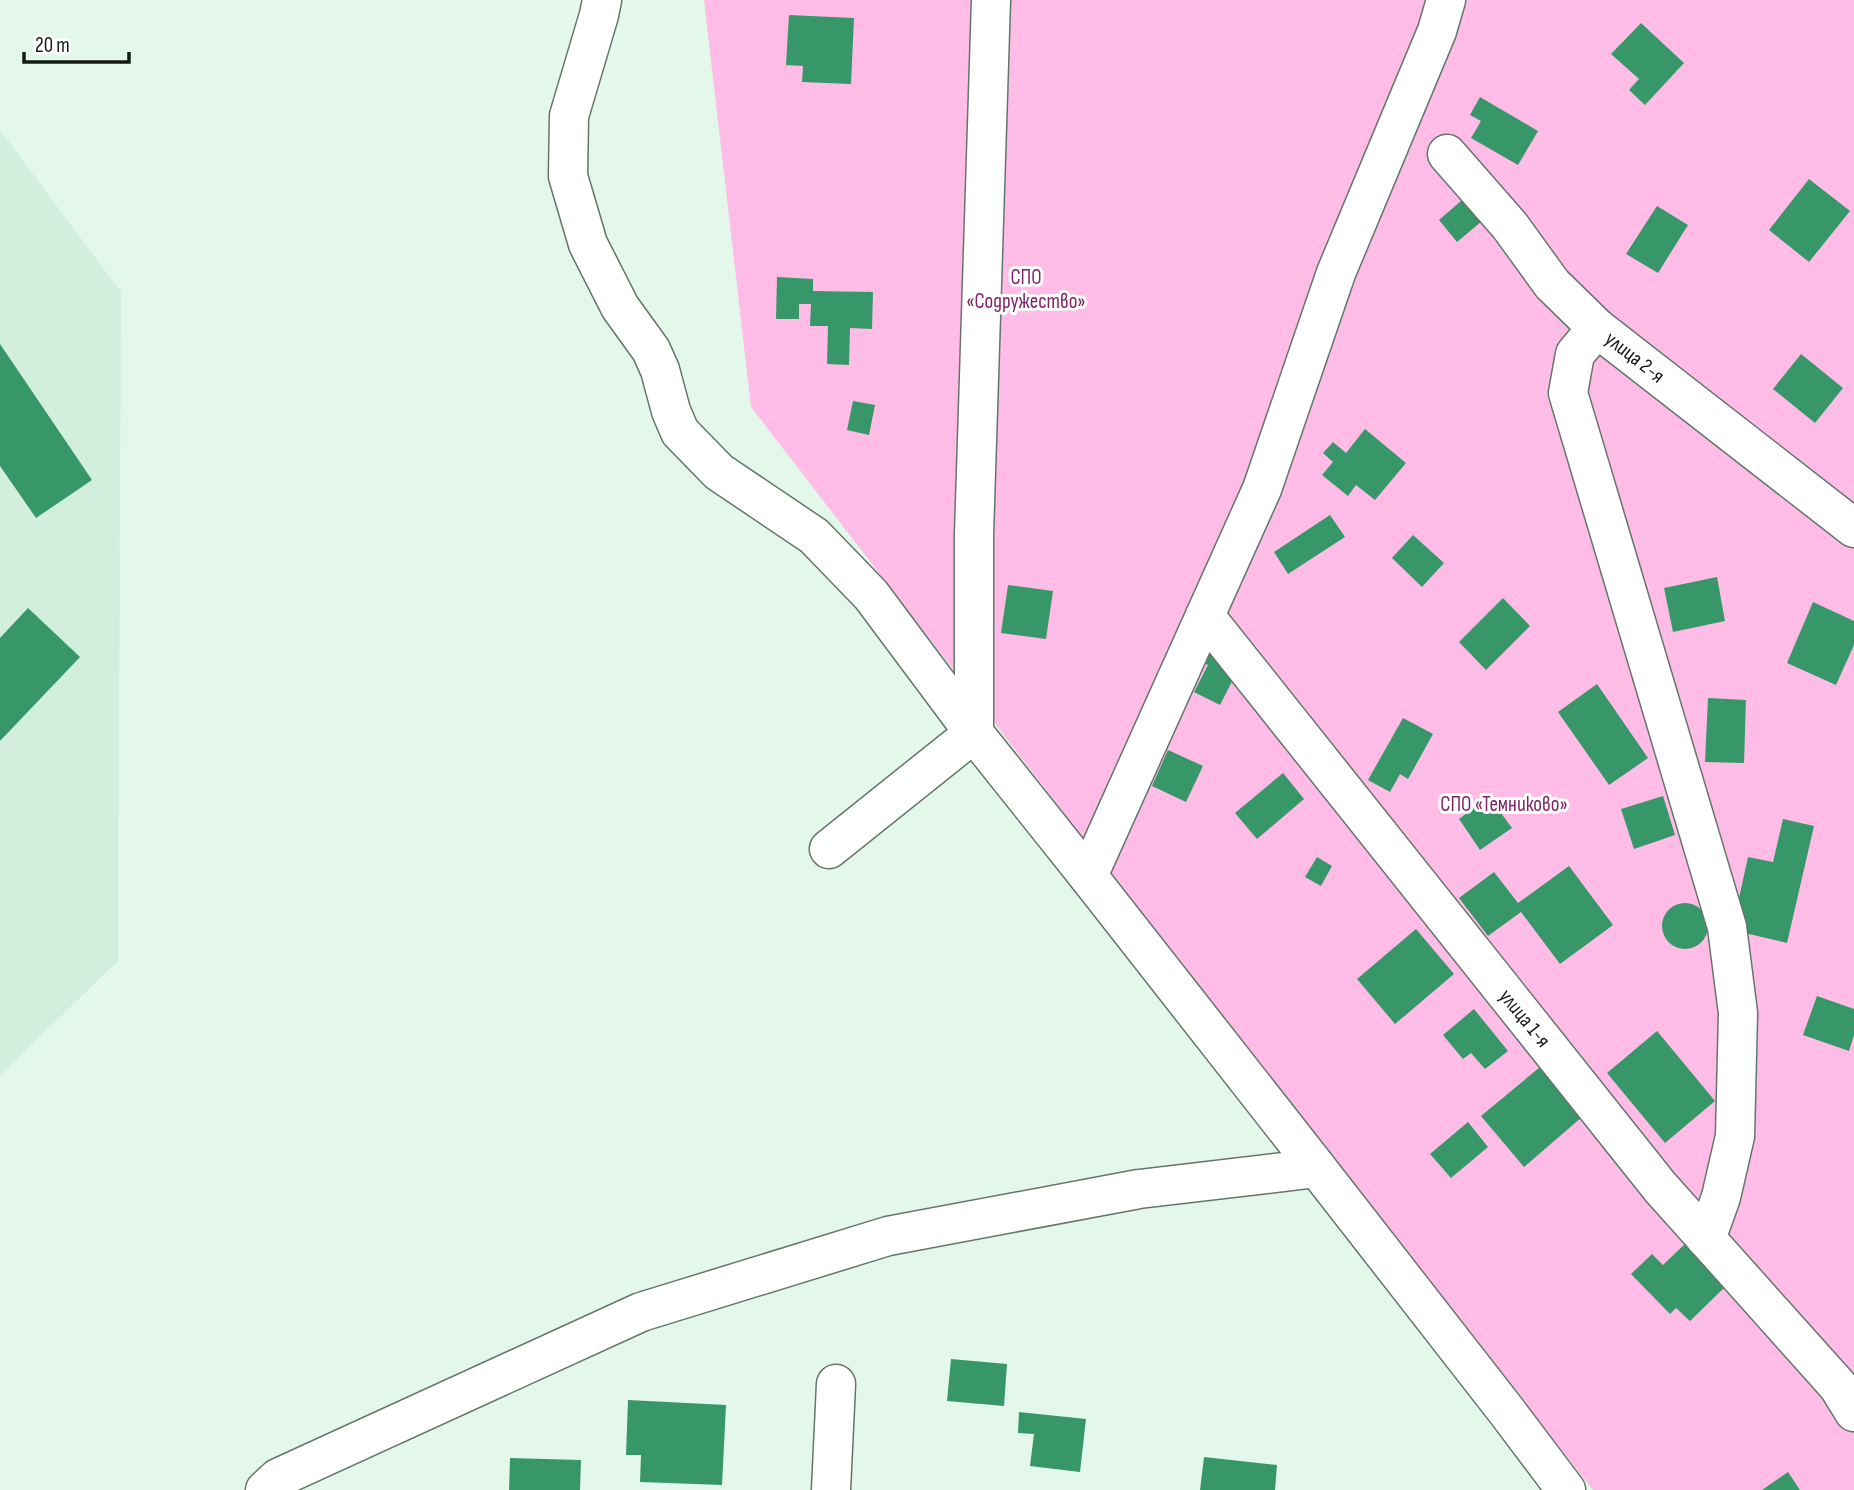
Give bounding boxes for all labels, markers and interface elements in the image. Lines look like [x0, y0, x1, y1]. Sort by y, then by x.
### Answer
scale bar [24, 21, 130, 65]
text: 20 m [35, 33, 70, 58]
park label: СПО «Содружество» [966, 265, 1086, 314]
street label: улица 2-я [1600, 326, 1670, 388]
park label: СПО «Темниково» [1440, 792, 1568, 817]
street label: улица 1-я [1494, 984, 1556, 1052]

